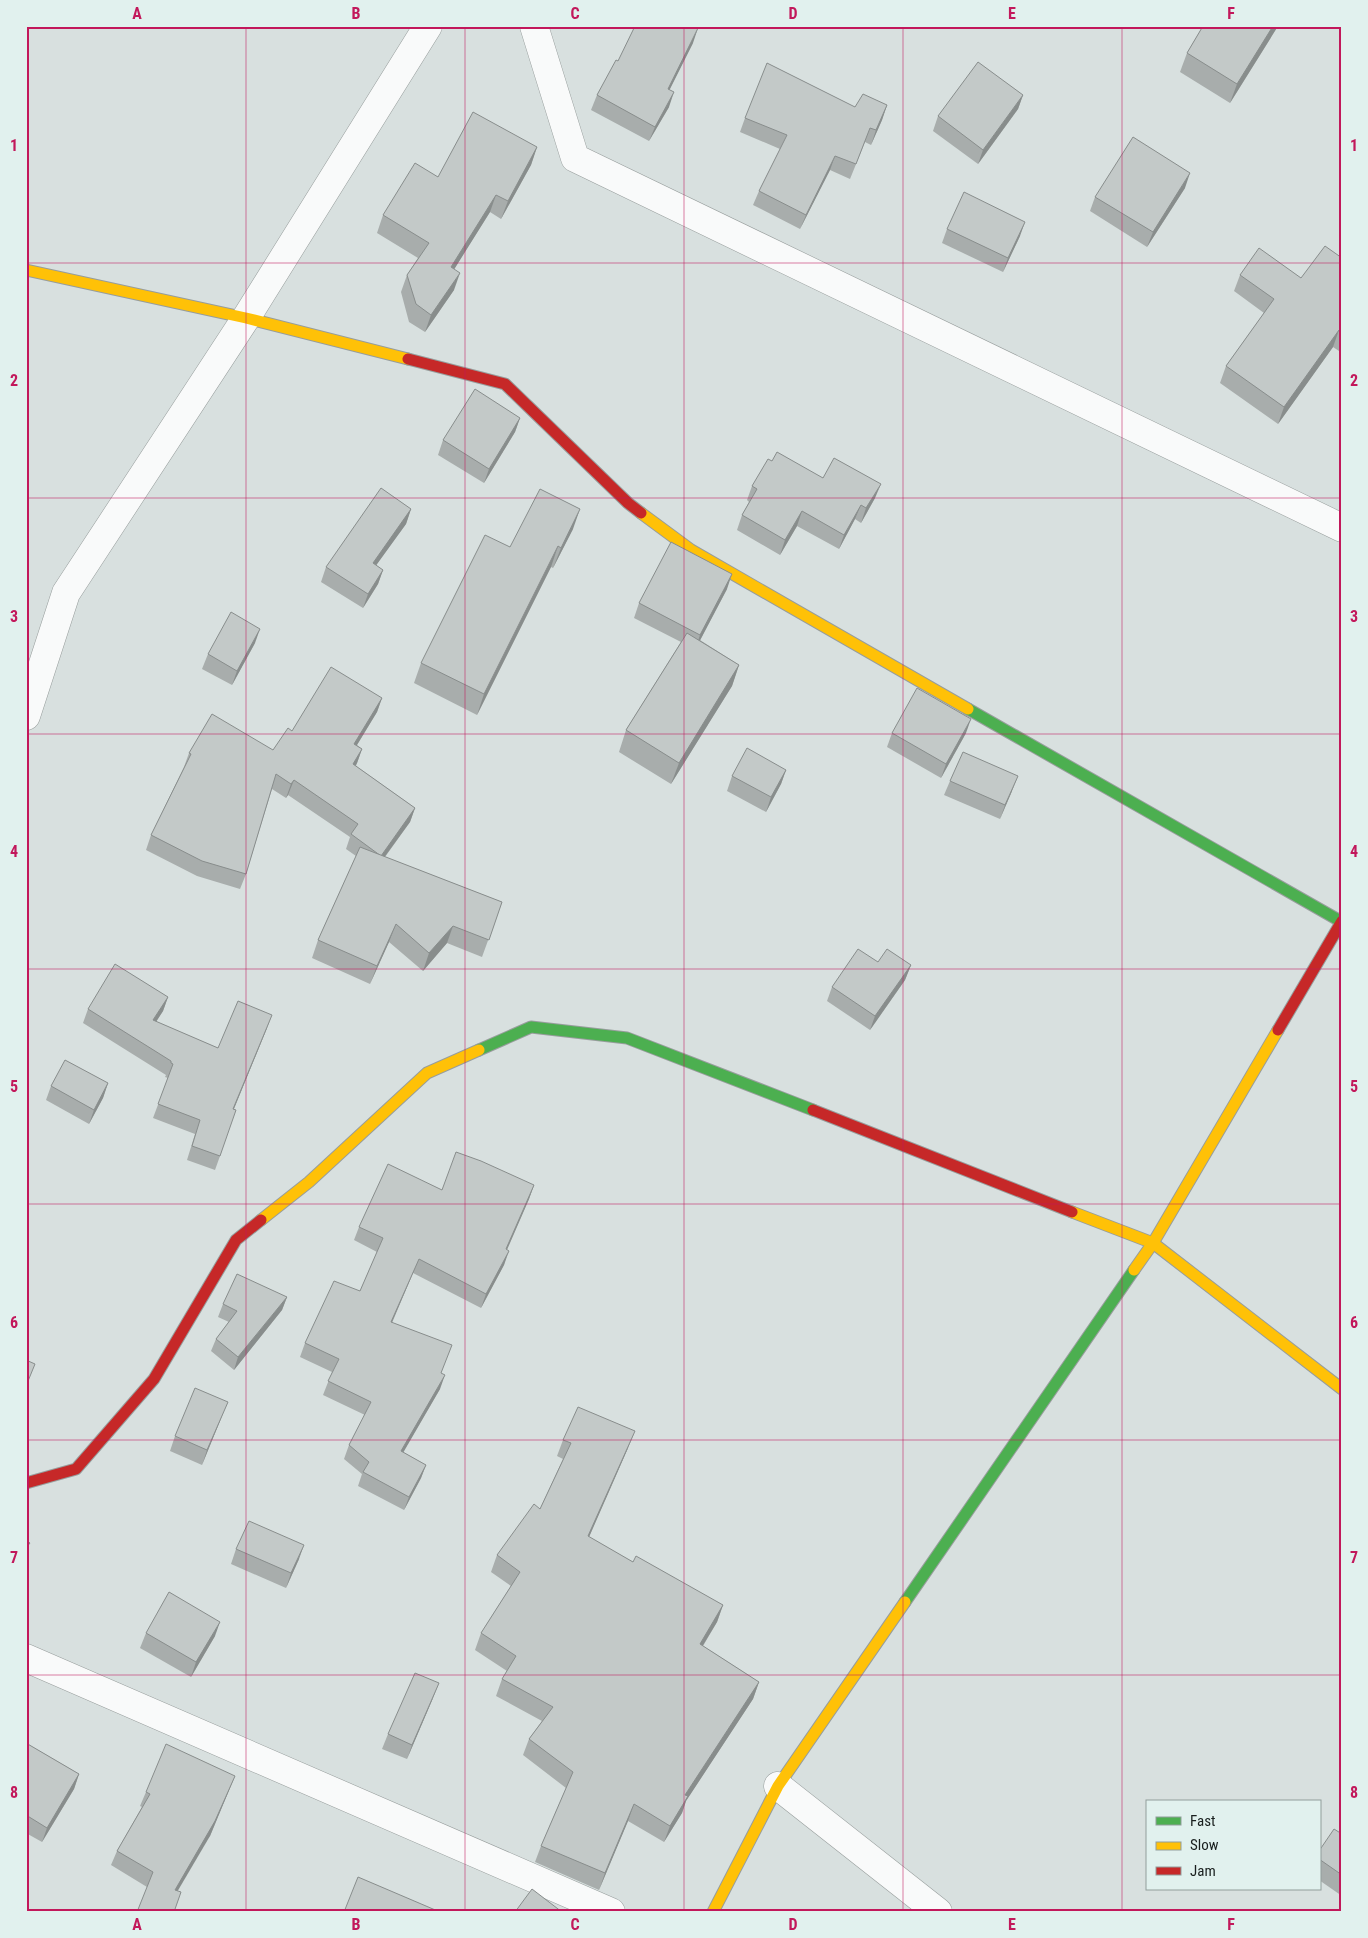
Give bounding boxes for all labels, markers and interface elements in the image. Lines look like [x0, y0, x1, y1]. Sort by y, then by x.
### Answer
text: A [132, 4, 142, 23]
text: B [352, 4, 361, 23]
text: C [570, 4, 580, 23]
text: D [788, 4, 798, 23]
text: E [1008, 4, 1016, 23]
text: F [1227, 4, 1235, 23]
text: 1 [10, 136, 18, 155]
text: 1 [1350, 136, 1358, 155]
text: 2 [10, 371, 18, 390]
text: 2 [1350, 371, 1358, 390]
text: 3 [10, 607, 18, 626]
text: 3 [1350, 607, 1358, 626]
text: 4 [10, 842, 18, 861]
text: 4 [1350, 842, 1358, 861]
text: 5 [10, 1077, 18, 1096]
text: 5 [1350, 1077, 1358, 1096]
text: 6 [10, 1313, 18, 1332]
text: 6 [1350, 1313, 1358, 1332]
text: 7 [10, 1548, 18, 1567]
text: 7 [1350, 1548, 1358, 1567]
text: 8 [10, 1783, 18, 1802]
text: 8 [1350, 1783, 1358, 1802]
legend [1146, 1800, 1320, 1890]
text: Fast [1190, 1812, 1215, 1830]
text: Slow [1190, 1836, 1219, 1854]
text: Jam [1190, 1862, 1216, 1880]
text: A [132, 1915, 142, 1934]
text: B [352, 1915, 361, 1934]
text: C [570, 1915, 580, 1934]
text: D [788, 1915, 798, 1934]
text: E [1008, 1915, 1016, 1934]
text: F [1227, 1915, 1235, 1934]

